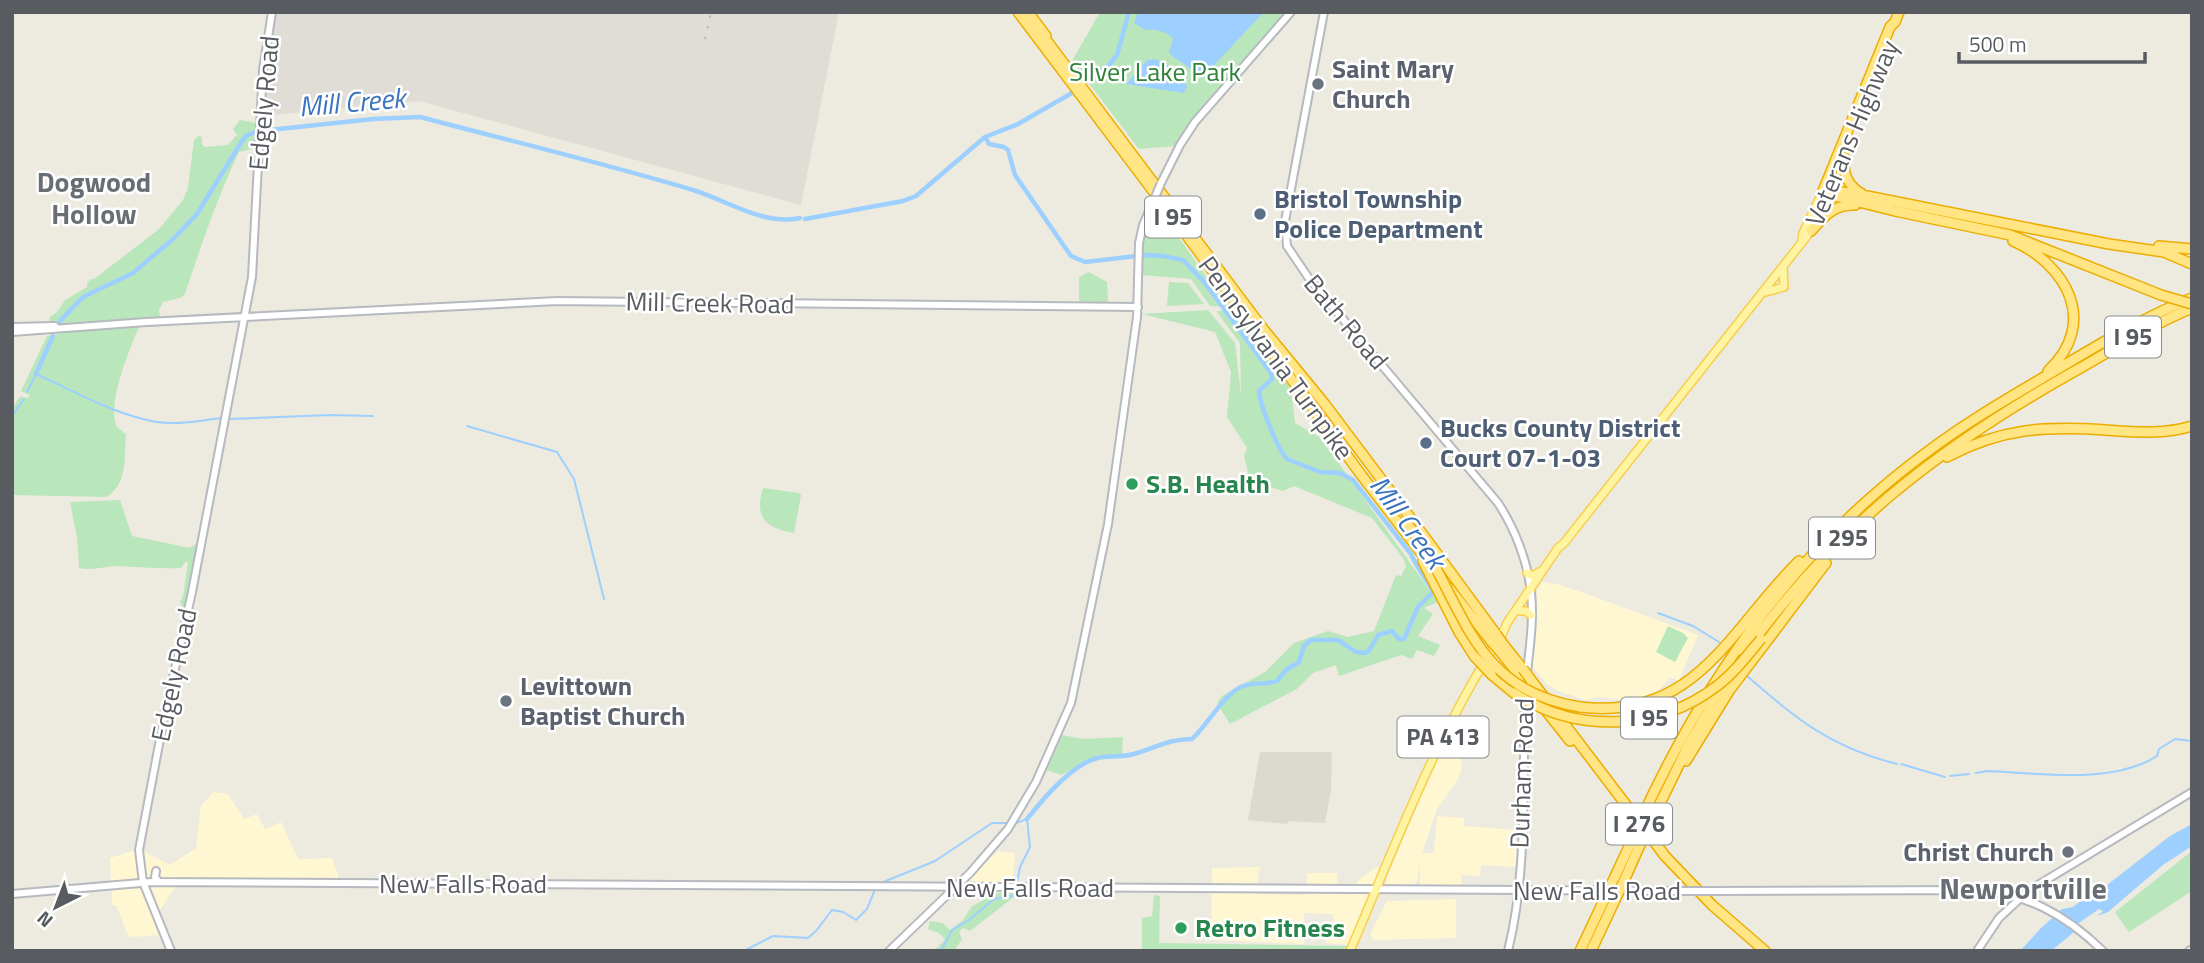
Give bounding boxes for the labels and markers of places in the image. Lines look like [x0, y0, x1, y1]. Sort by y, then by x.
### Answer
place label: Saint Mary Church [1332, 49, 1454, 118]
marker: Saint Mary Church [1310, 76, 1326, 92]
place label: Bristol Township Police Department [1274, 179, 1483, 248]
marker: Bristol Township Police Department [1252, 206, 1268, 222]
place label: Bucks County District Court 07-1-03 [1440, 408, 1680, 477]
marker: Bucks County District Court 07-1-03 [1418, 435, 1434, 451]
place label: S.B. Health [1146, 464, 1270, 503]
marker: S.B. Health [1124, 476, 1140, 492]
place label: Levittown Baptist Church [520, 666, 685, 735]
marker: Levittown Baptist Church [498, 693, 514, 709]
place label: Christ Church [1903, 832, 2054, 871]
marker: Christ Church [2060, 844, 2076, 860]
place label: Retro Fitness [1195, 908, 1345, 947]
marker: Retro Fitness [1173, 920, 1189, 936]

